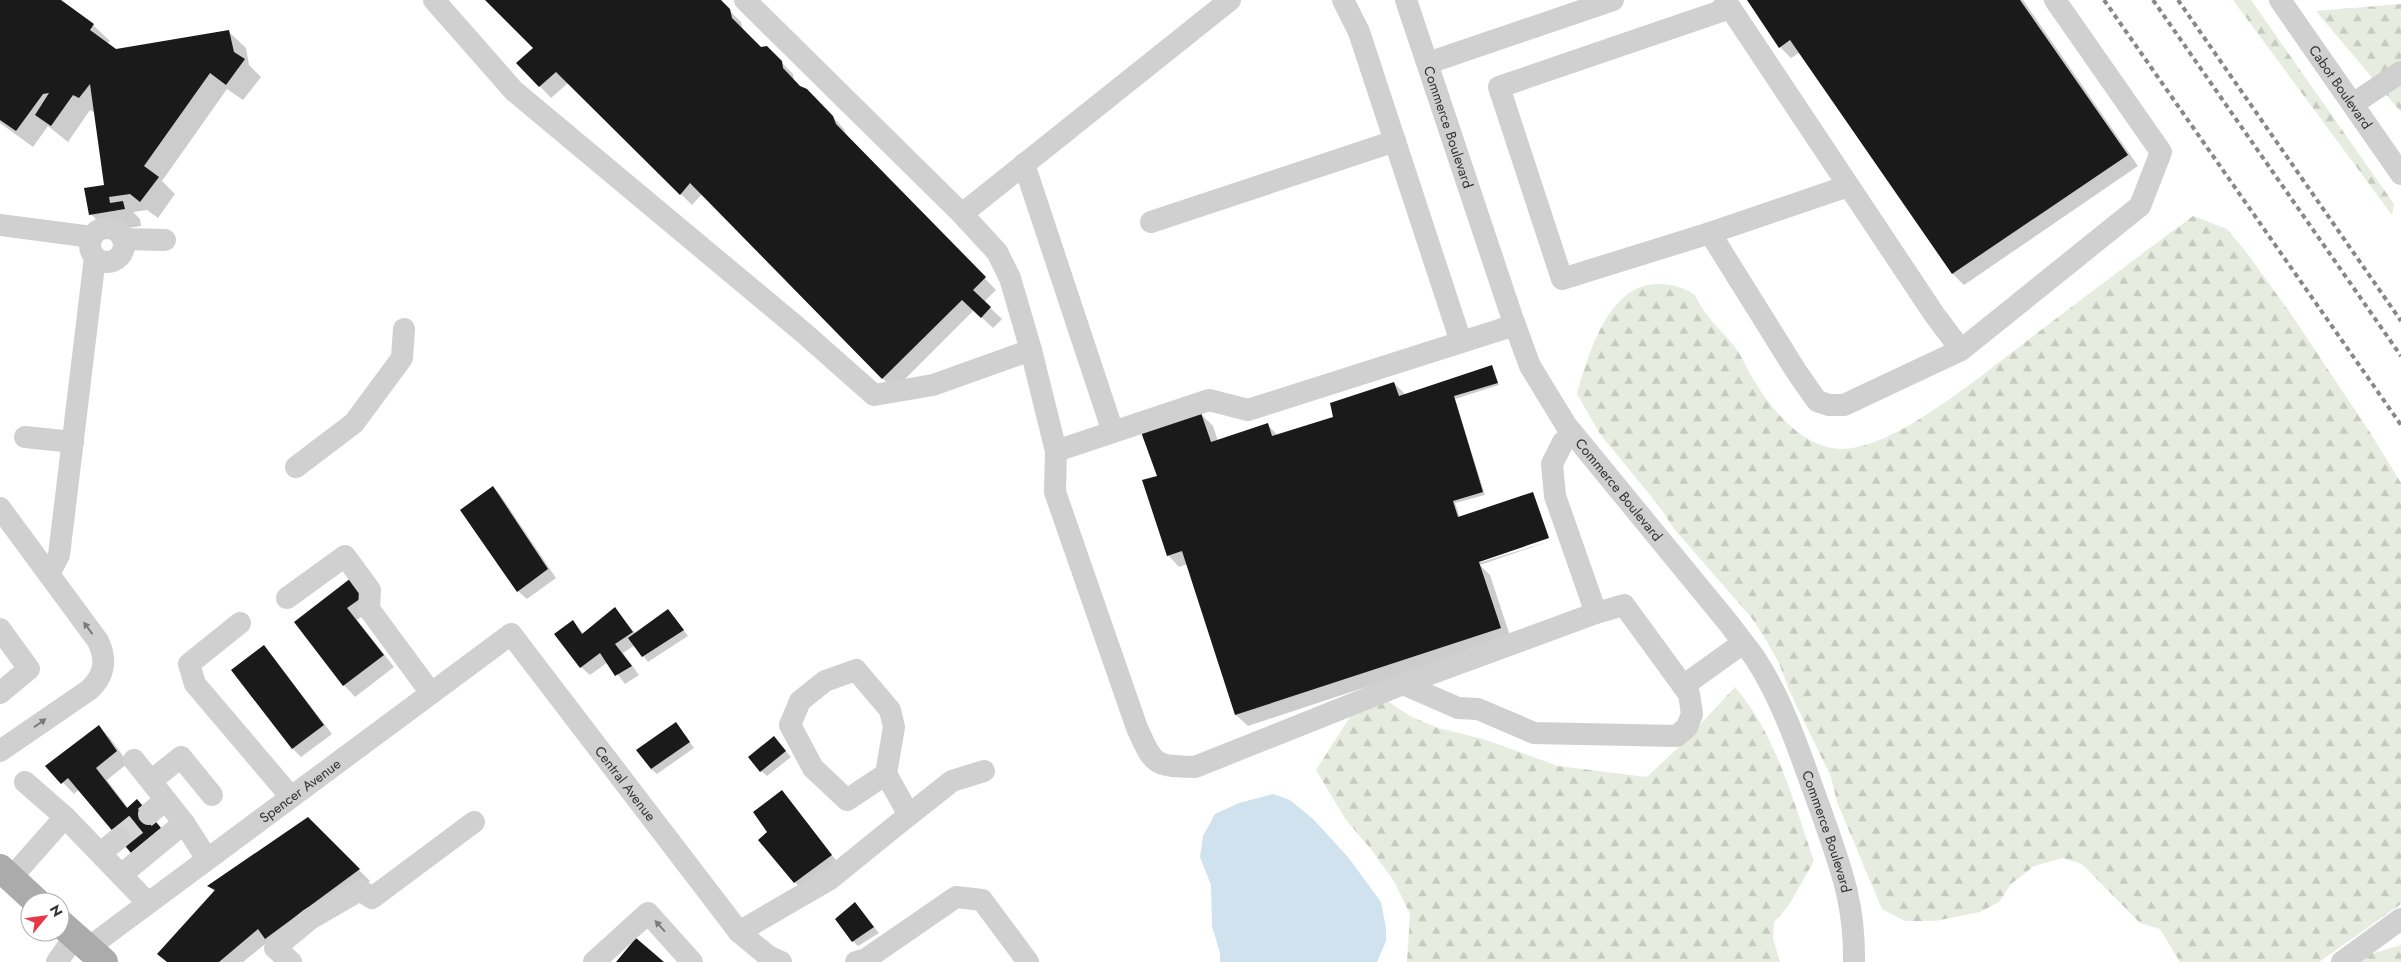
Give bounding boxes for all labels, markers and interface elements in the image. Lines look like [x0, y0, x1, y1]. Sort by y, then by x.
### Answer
street label: Cabot Boulevard [2304, 41, 2377, 133]
street label: Commerce Boulevard [1419, 63, 1478, 191]
street label: Commerce Boulevard [1571, 434, 1667, 545]
one-way arrow [83, 621, 93, 634]
one-way arrow [33, 718, 47, 728]
street label: Central Avenue [590, 742, 661, 825]
street label: Spencer Avenue [255, 754, 345, 828]
street label: Commerce Boulevard [1797, 768, 1857, 895]
north arrow [20, 892, 70, 942]
text: N [45, 901, 68, 920]
one-way arrow [654, 920, 666, 932]

